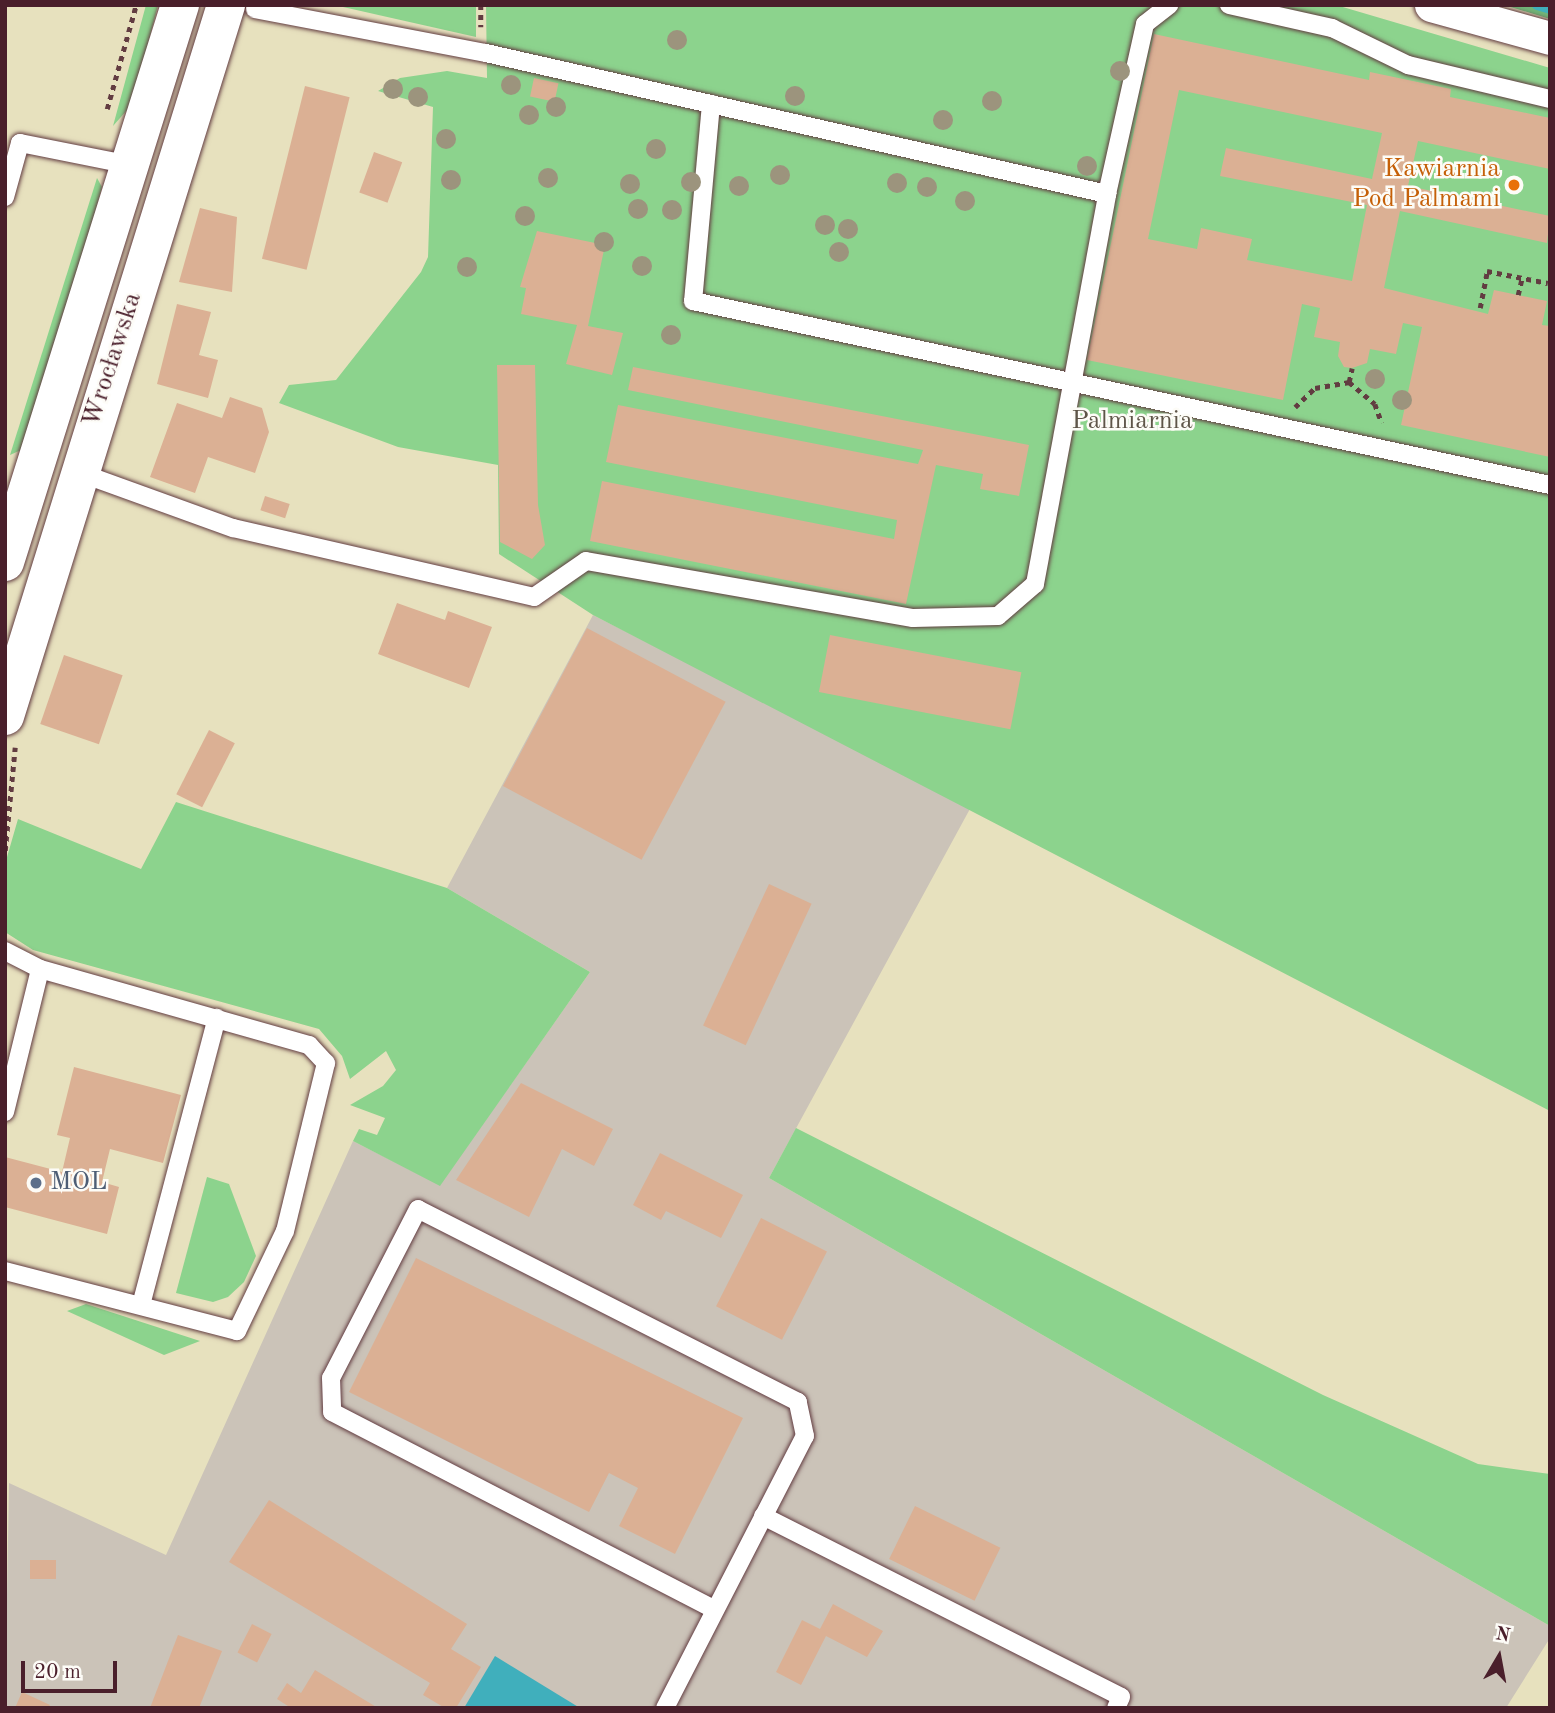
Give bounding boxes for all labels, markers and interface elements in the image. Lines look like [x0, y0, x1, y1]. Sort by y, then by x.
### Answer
place label: Kawiarnia Pod Palmami [1352, 154, 1500, 216]
marker: Kawiarnia Pod Palmami [1506, 177, 1522, 193]
street label: Wrocławska [77, 289, 149, 431]
park label: Palmiarnia [1071, 406, 1193, 438]
place label: MOL [50, 1167, 107, 1199]
marker: MOL [28, 1175, 44, 1191]
north arrow [1464, 1622, 1534, 1692]
text: N [1494, 1625, 1512, 1646]
scale bar [24, 1646, 121, 1690]
text: 20 m [34, 1662, 81, 1683]

